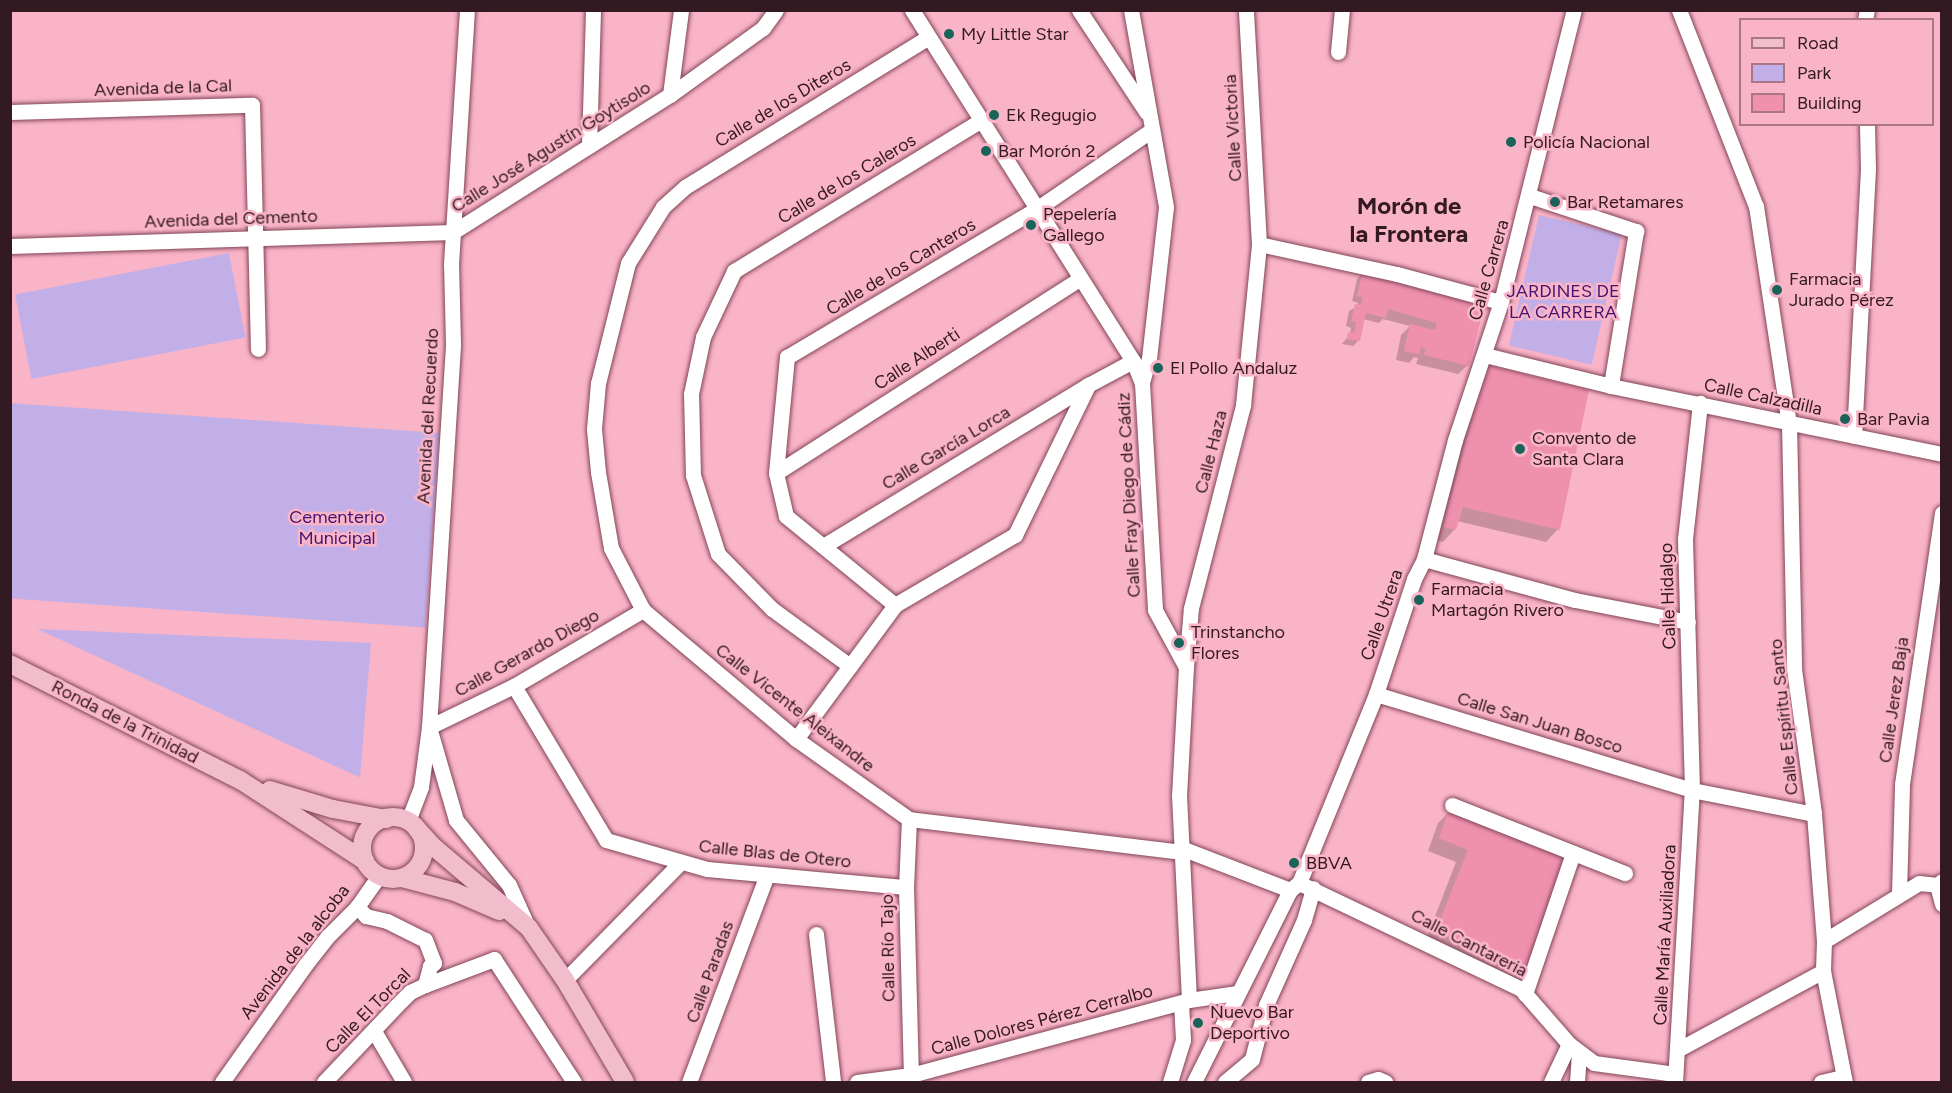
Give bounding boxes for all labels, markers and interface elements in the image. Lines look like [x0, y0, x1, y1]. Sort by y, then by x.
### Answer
legend [1739, 18, 1934, 126]
place label: My Little Star [961, 23, 1069, 45]
marker: My Little Star [942, 27, 956, 41]
text: Road [1797, 32, 1838, 54]
street label: Calle de los Diteros [711, 54, 855, 152]
text: Park [1797, 62, 1831, 84]
street label: Calle Victoria [1219, 74, 1247, 182]
street label: Avenida de la Cal [94, 75, 232, 101]
street label: Calle José Agustín Goytisolo [447, 77, 655, 217]
text: Building [1797, 92, 1862, 114]
place label: Ek Regugio [1006, 104, 1097, 126]
marker: Ek Regugio [987, 108, 1001, 122]
street label: Calle de los Caleros [774, 129, 920, 229]
place label: Policía Nacional [1523, 131, 1650, 153]
marker: Policía Nacional [1504, 135, 1518, 149]
place label: Bar Morón 2 [998, 140, 1095, 162]
marker: Bar Morón 2 [979, 144, 993, 158]
place label: Bar Retamares [1567, 191, 1684, 213]
district label: Morón de la Frontera [1350, 192, 1468, 248]
marker: Bar Retamares [1548, 195, 1562, 209]
place label: Pepelería Gallego [1043, 204, 1117, 246]
street label: Avenida del Cemento [144, 205, 318, 233]
street label: Calle de los Canteros [823, 214, 979, 320]
street label: Calle Carrera [1464, 217, 1514, 323]
marker: Pepelería Gallego [1024, 218, 1038, 232]
place label: Farmacia Jurado Pérez [1789, 269, 1894, 312]
park label: JARDINES DE LA CARRERA [1506, 281, 1620, 324]
marker: Farmacia Jurado Pérez [1770, 283, 1784, 297]
street label: Calle Alberti [870, 323, 964, 395]
street label: Avenida del Recuerdo [413, 328, 443, 504]
place label: El Pollo Andaluz [1170, 357, 1297, 379]
marker: El Pollo Andaluz [1151, 361, 1165, 375]
street label: Calle Calzadilla [1702, 374, 1824, 420]
street label: Calle Fray Diego de Cádiz [1113, 392, 1145, 598]
street label: Calle García Lorca [878, 401, 1014, 495]
street label: Calle Haza [1190, 408, 1232, 496]
place label: Bar Pavia [1857, 408, 1930, 430]
marker: Bar Pavia [1838, 412, 1852, 426]
place label: Convento de Santa Clara [1532, 428, 1636, 470]
marker: Convento de Santa Clara [1513, 442, 1527, 456]
park label: Cementerio Municipal [289, 507, 385, 550]
street label: Calle Hidalgo [1655, 542, 1681, 650]
street label: Calle Utrera [1356, 567, 1408, 663]
place label: Farmacia Martagón Rivero [1431, 579, 1564, 622]
marker: Farmacia Martagón Rivero [1412, 593, 1426, 607]
street label: Calle Gerardo Diego [451, 604, 603, 702]
place label: Trinstancho Flores [1191, 622, 1285, 664]
marker: Trinstancho Flores [1172, 636, 1186, 650]
street label: Calle Jerez Baja [1874, 636, 1914, 764]
street label: Calle Espíritu Santo [1765, 638, 1803, 796]
street label: Calle Vicente Aleixandre [711, 639, 879, 777]
street label: Ronda de la Trinidad [48, 676, 202, 768]
street label: Calle San Juan Bosco [1455, 688, 1625, 758]
street label: Calle Blas de Otero [698, 835, 852, 873]
street label: Calle María Auxiliadora [1649, 844, 1681, 1026]
place label: BBVA [1306, 852, 1352, 874]
marker: BBVA [1287, 856, 1301, 870]
street label: Avenida de la alcoba [236, 880, 354, 1024]
street label: Calle Río Tajo [876, 894, 900, 1002]
street label: Calle Cantareria [1407, 904, 1531, 982]
street label: Calle Paradas [682, 918, 738, 1026]
street label: Calle El Torcal [321, 964, 415, 1058]
street label: Calle Dolores Pérez Cerralbo [929, 980, 1155, 1060]
place label: Nuevo Bar Deportivo [1210, 1002, 1294, 1044]
marker: Nuevo Bar Deportivo [1191, 1016, 1205, 1030]

